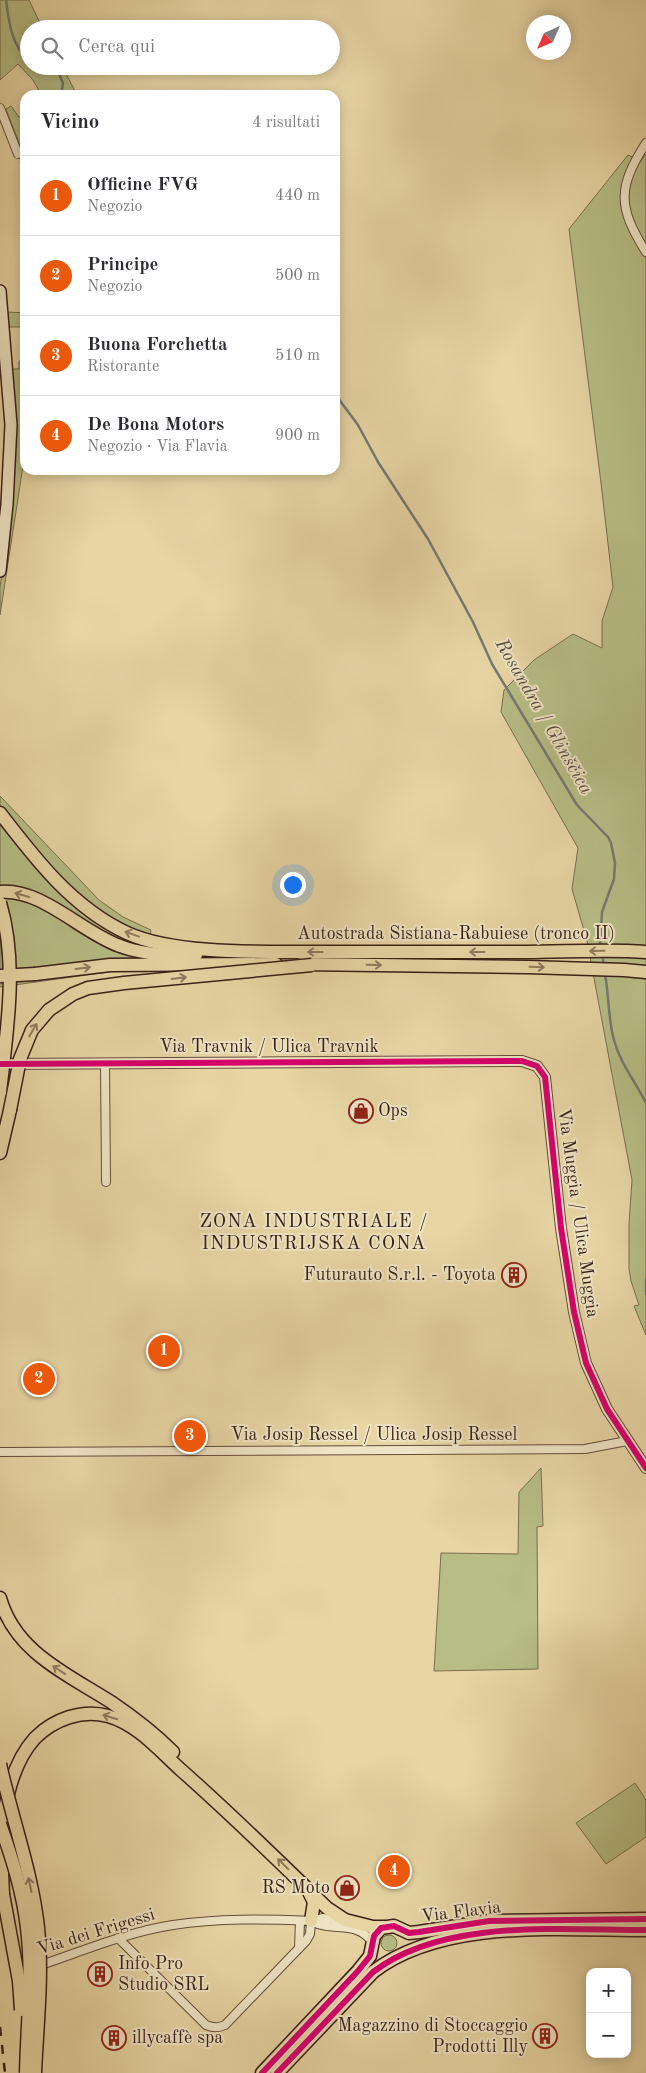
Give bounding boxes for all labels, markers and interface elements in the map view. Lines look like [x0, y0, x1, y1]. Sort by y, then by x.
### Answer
north arrow [526, 15, 571, 60]
search box [20, 20, 340, 75]
icon: search [38, 34, 66, 62]
text: Cerca qui [78, 38, 155, 57]
text: Vicino [40, 112, 99, 133]
text: 4 risultati [252, 115, 320, 131]
text: Officine FVG [87, 176, 198, 195]
text: 1 [51, 188, 61, 204]
text: 440 m [275, 188, 320, 204]
text: Negozio [87, 199, 143, 215]
text: Principe [87, 256, 159, 275]
text: 2 [51, 268, 61, 284]
text: 500 m [275, 268, 320, 284]
text: Negozio [87, 279, 143, 295]
text: Buona Forchetta [87, 336, 228, 355]
text: 3 [51, 348, 61, 364]
text: 510 m [275, 348, 320, 364]
text: Ristorante [87, 359, 159, 375]
text: De Bona Motors [87, 416, 224, 435]
text: 4 [51, 428, 61, 444]
text: 900 m [275, 428, 320, 444]
text: Negozio · Via Flavia [87, 439, 228, 455]
water label: Rosandra / Glinščica [490, 635, 595, 798]
your location [280, 872, 306, 898]
one-way arrow [14, 890, 30, 900]
street label: Autostrada Sistiana-Rabuiese (tronco II) [297, 924, 615, 943]
one-way arrow [125, 929, 140, 938]
one-way arrow [590, 946, 606, 956]
one-way arrow [307, 947, 324, 957]
one-way arrow [470, 947, 486, 957]
one-way arrow [366, 960, 382, 970]
one-way arrow [529, 962, 545, 972]
one-way arrow [75, 963, 91, 973]
one-way arrow [170, 972, 186, 982]
one-way arrow [28, 1023, 38, 1038]
street label: Via Travnik / Ulica Travnik [159, 1038, 379, 1056]
shop icon: Ops [348, 1098, 374, 1124]
place label: Ops [378, 1102, 408, 1120]
street label: Via Muggia / Ulica Muggia [554, 1107, 602, 1319]
district label: ZONA INDUSTRIALE / INDUSTRIJSKA CONA [199, 1213, 429, 1254]
building icon: Futurauto S.r.l. - Toyota [501, 1262, 527, 1288]
place label: Futurauto S.r.l. - Toyota [304, 1266, 496, 1284]
pin: 1 [148, 1332, 180, 1370]
pin: 2 [23, 1360, 55, 1398]
pin: 3 [174, 1417, 206, 1455]
street label: Via Josip Ressel / Ulica Josip Ressel [231, 1426, 518, 1444]
one-way arrow [52, 1665, 66, 1675]
one-way arrow [102, 1712, 118, 1722]
pin: 4 [378, 1852, 410, 1890]
one-way arrow [277, 1858, 289, 1870]
shop icon: RS Moto [334, 1875, 360, 1901]
one-way arrow [25, 1878, 34, 1894]
place label: RS Moto [262, 1879, 330, 1897]
street label: Via Flavia [420, 1898, 502, 1926]
street label: Via dei Frigessi [35, 1905, 157, 1958]
place label: Info Pro Studio SRL [118, 1955, 209, 1994]
building icon: Info Pro Studio SRL [87, 1961, 113, 1987]
map controls [586, 1968, 631, 2058]
button: + [586, 1968, 631, 2013]
button: − [586, 2013, 631, 2058]
place label: Magazzino di Stoccaggio Prodotti Illy [338, 2017, 528, 2056]
building icon: Magazzino di Stoccaggio Prodotti Illy [532, 2023, 558, 2049]
building icon: illycaffè spa [101, 2025, 127, 2051]
place label: illycaffè spa [132, 2029, 223, 2047]

